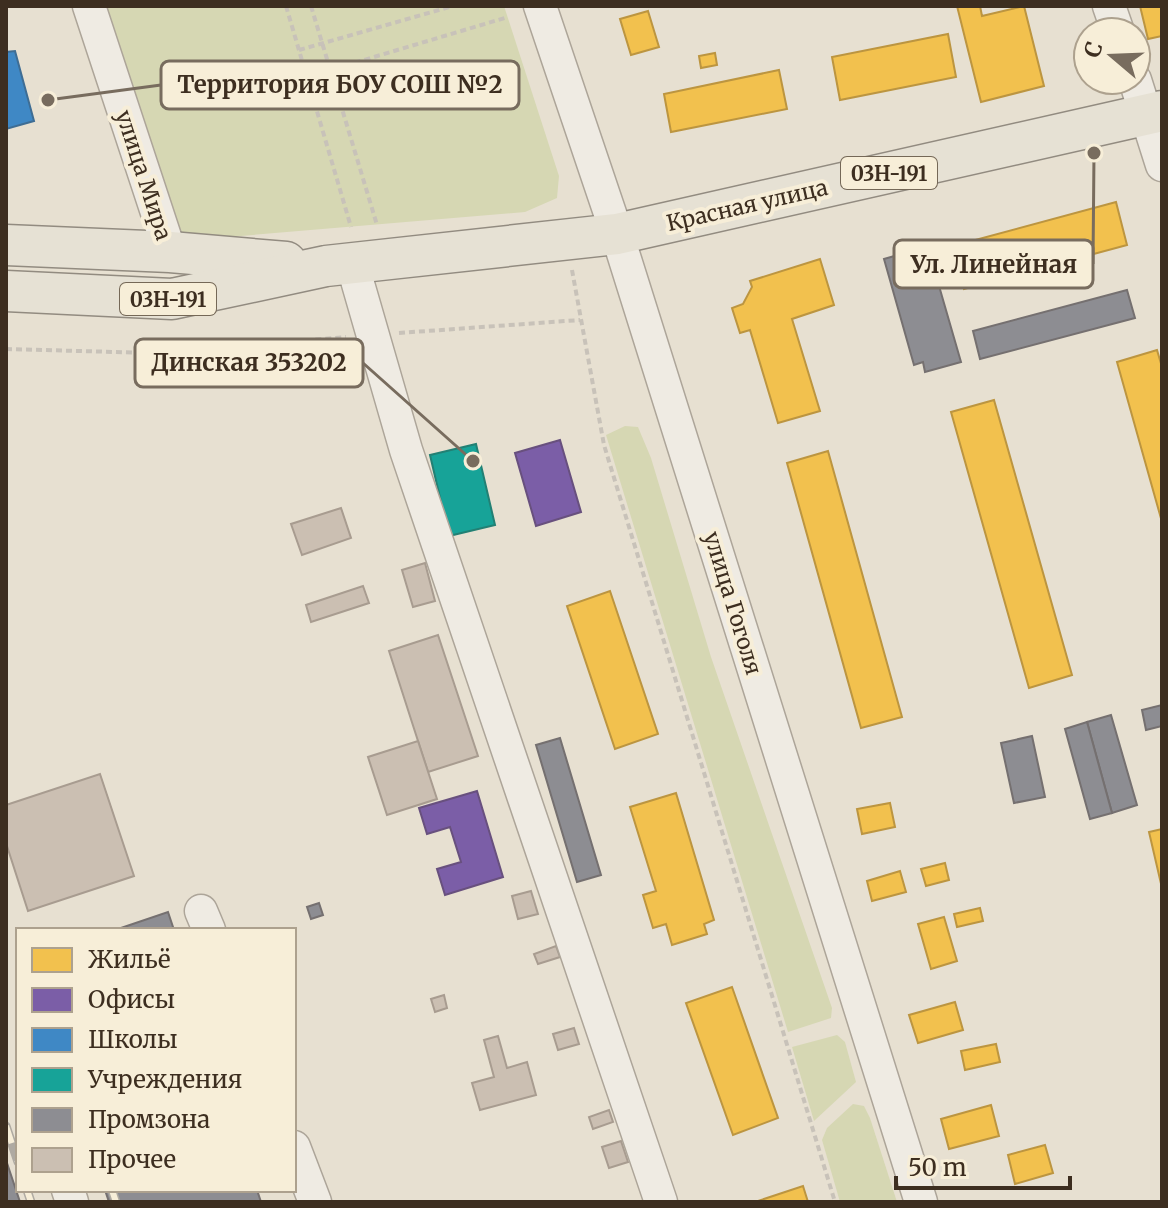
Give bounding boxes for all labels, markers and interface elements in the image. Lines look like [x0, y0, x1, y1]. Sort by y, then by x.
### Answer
north arrow [1072, 16, 1152, 96]
text: С [1077, 38, 1109, 61]
callout: Территория БОУ СОШ №2 [161, 61, 519, 109]
text: Территория БОУ СОШ №2 [177, 69, 503, 100]
street label: улица Мира [110, 106, 178, 244]
road number: 03Н-191 [841, 157, 937, 189]
street label: Красная улица [664, 173, 831, 237]
callout: Ул. Линейная [894, 240, 1093, 288]
text: Ул. Линейная [910, 249, 1077, 280]
road number: 03Н-191 [120, 283, 216, 315]
callout: Динская 353202 [135, 339, 363, 387]
text: Динская 353202 [151, 347, 347, 378]
street label: улица Гоголя [698, 528, 768, 678]
legend [16, 928, 296, 1192]
text: Жильё [88, 944, 171, 975]
text: Офисы [88, 984, 175, 1015]
text: Школы [88, 1024, 178, 1055]
text: Учреждения [87, 1064, 242, 1095]
text: Промзона [88, 1104, 210, 1135]
scale bar [896, 1140, 1070, 1190]
text: Прочее [88, 1144, 176, 1175]
text: 50 m [908, 1152, 967, 1183]

